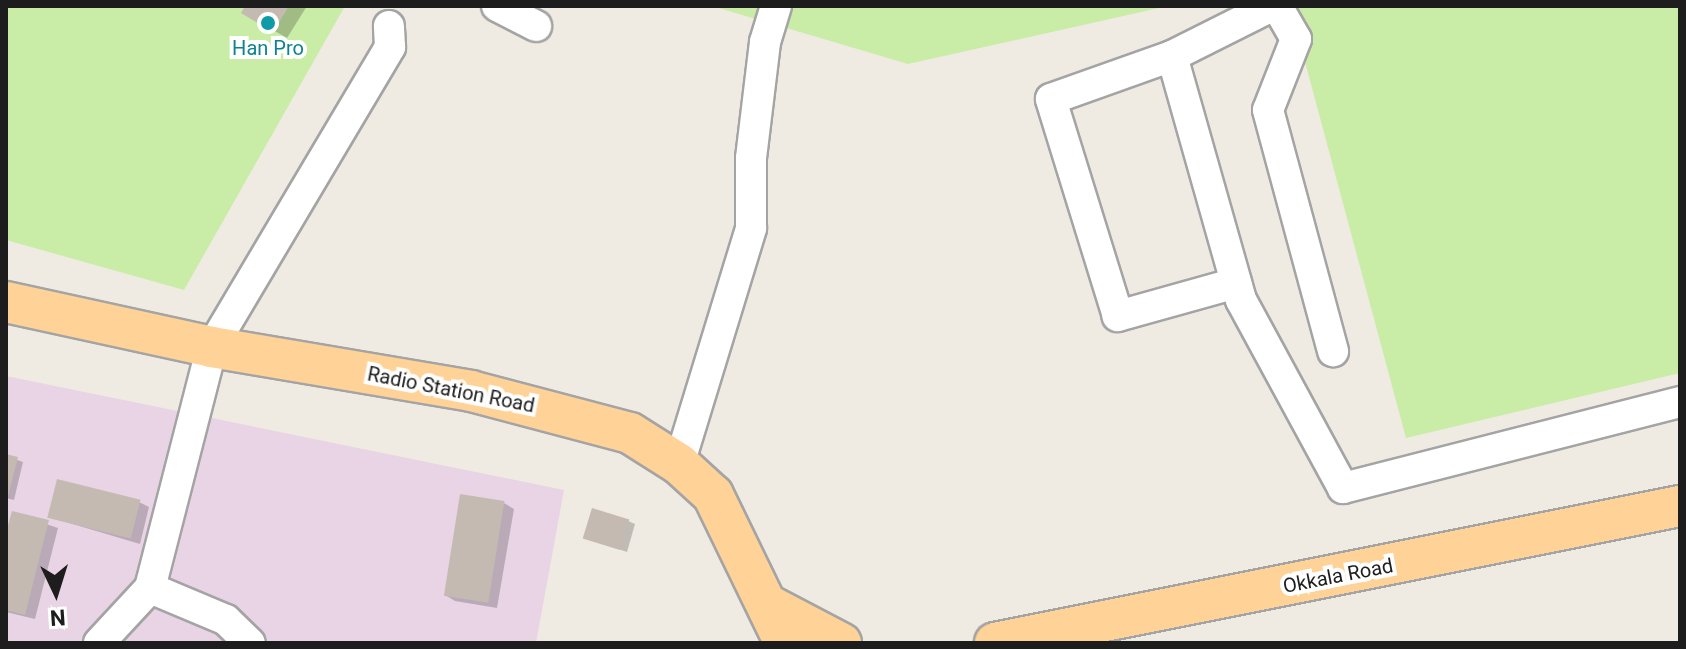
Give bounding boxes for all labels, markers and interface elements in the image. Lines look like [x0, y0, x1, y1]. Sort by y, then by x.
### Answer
marker: Han Pro [259, 14, 277, 32]
place label: Han Pro [232, 36, 304, 60]
street label: Radio Station Road [365, 362, 537, 418]
north arrow [16, 553, 96, 633]
street label: Okkala Road [1281, 554, 1395, 598]
text: N [49, 604, 66, 630]

